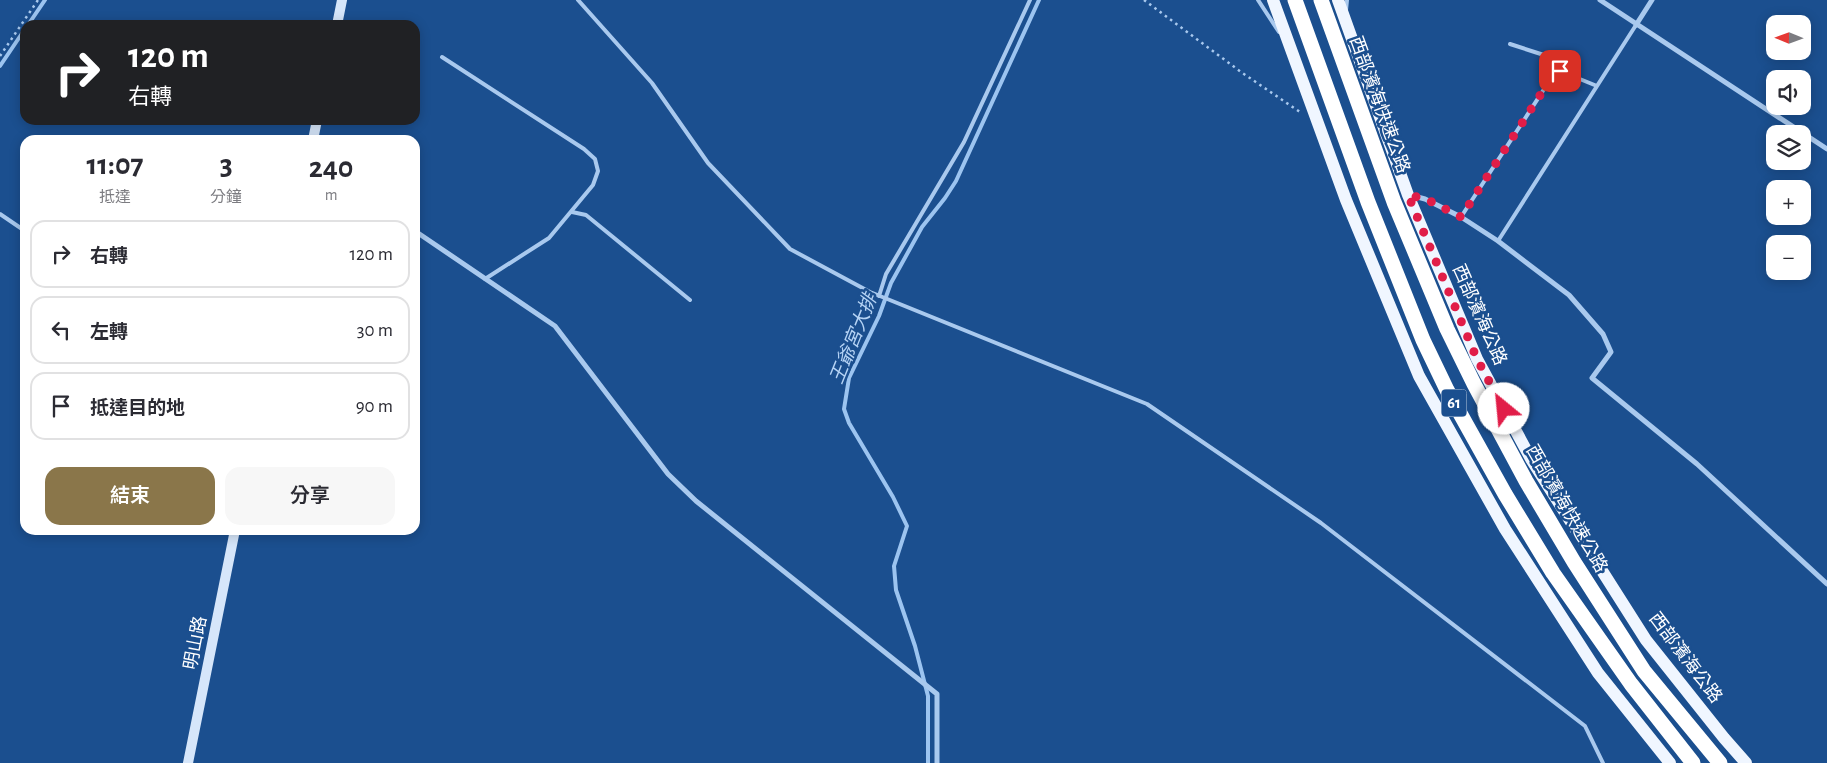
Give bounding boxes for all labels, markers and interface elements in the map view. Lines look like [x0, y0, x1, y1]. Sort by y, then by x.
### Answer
north arrow [1766, 15, 1811, 60]
map controls [1766, 15, 1811, 280]
street label: 西部濱海快速公路 [1346, 34, 1414, 176]
text: 120 m [128, 39, 209, 74]
icon: right [45, 40, 110, 105]
pin [1539, 50, 1581, 92]
icon: arrive [1546, 57, 1574, 85]
button: sound [1766, 70, 1811, 115]
text: 右轉 [128, 86, 172, 108]
button: layers [1766, 125, 1811, 170]
text: 11:07 [87, 150, 144, 180]
text: 3 [220, 150, 233, 180]
text: 240 [309, 153, 353, 183]
button: + [1766, 180, 1811, 225]
text: m [325, 187, 337, 203]
text: 抵達 [99, 189, 131, 205]
text: 分鐘 [210, 189, 242, 205]
button: − [1766, 235, 1811, 280]
icon: right [47, 240, 75, 268]
text: 120 m [349, 245, 393, 264]
text: 右轉 [90, 247, 128, 266]
street label: 西部濱海公路 [1449, 261, 1511, 368]
water label: 王爺宮大排 [826, 288, 882, 387]
icon: left [47, 316, 75, 344]
text: 30 m [357, 321, 393, 340]
text: 左轉 [90, 323, 128, 342]
position arrow [1477, 382, 1529, 434]
road number: 61 [1442, 389, 1466, 416]
icon: arrive [47, 392, 75, 420]
text: 90 m [356, 397, 393, 416]
text: 抵達目的地 [90, 399, 185, 418]
street label: 西部濱海快速公路 [1522, 441, 1612, 576]
button: 結束 [45, 467, 215, 525]
button: 分享 [225, 467, 395, 525]
street label: 西部濱海公路 [1645, 608, 1726, 707]
street label: 明山路 [180, 614, 210, 671]

